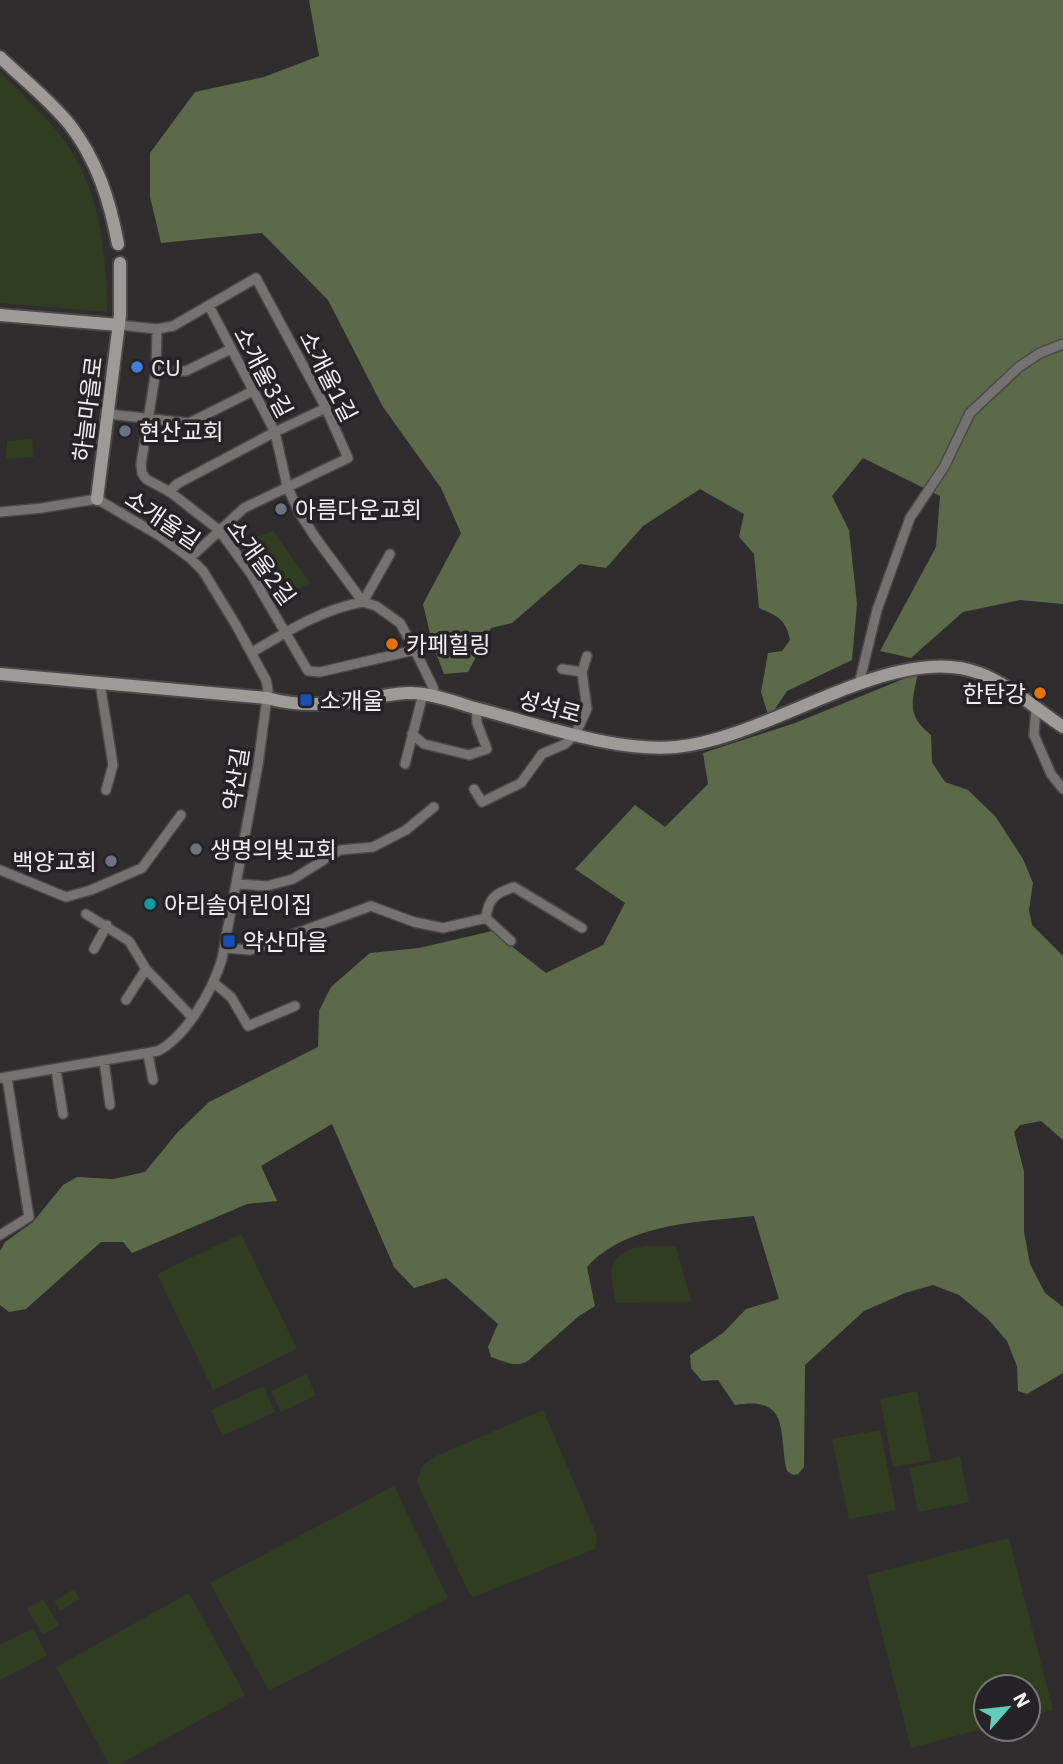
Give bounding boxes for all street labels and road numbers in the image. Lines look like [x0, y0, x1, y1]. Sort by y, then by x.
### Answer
street label: 소개울3길 [228, 321, 300, 423]
street label: 소개울1길 [293, 325, 365, 427]
street label: 하늘마을로 [66, 355, 108, 463]
street label: 소개울길 [120, 483, 206, 555]
street label: 소개울2길 [221, 513, 303, 611]
street label: 성석로 [515, 683, 585, 729]
street label: 약산길 [215, 745, 255, 813]

